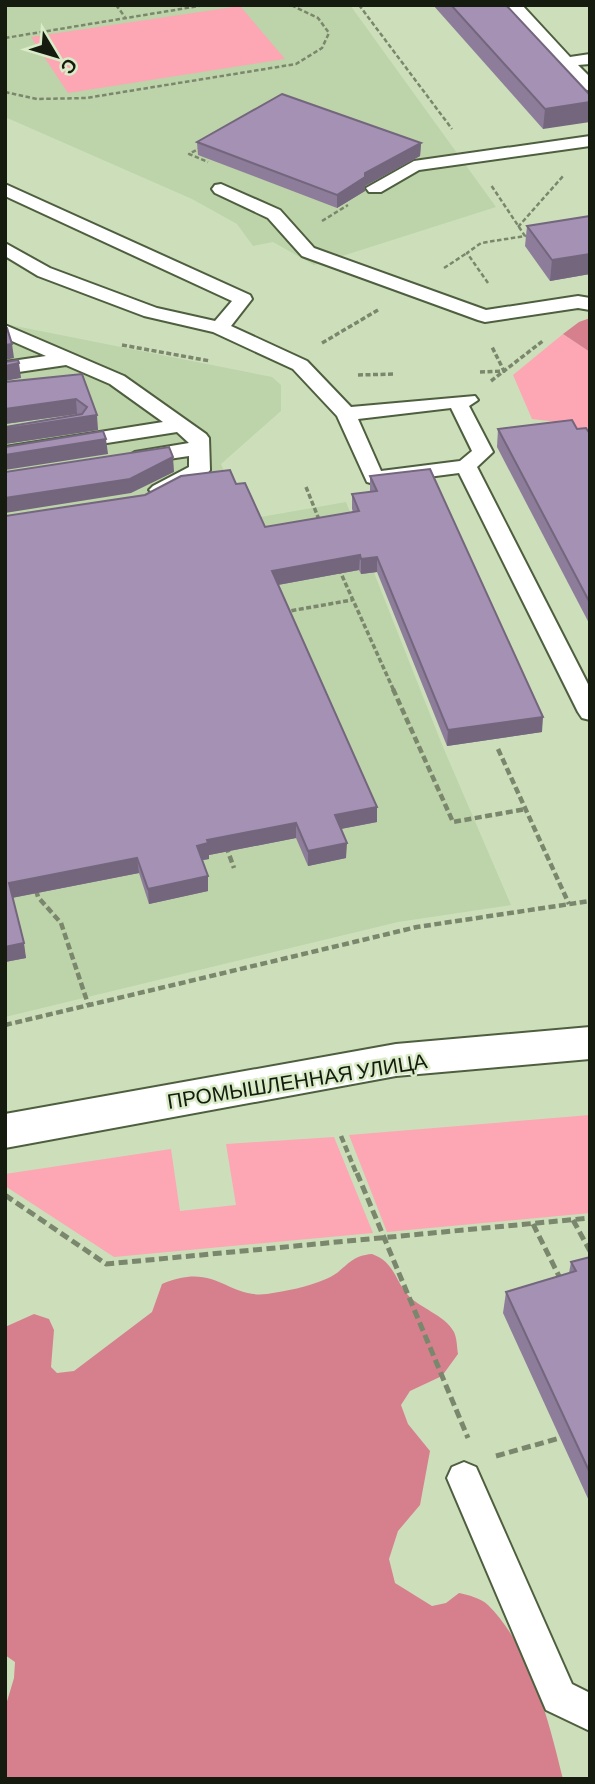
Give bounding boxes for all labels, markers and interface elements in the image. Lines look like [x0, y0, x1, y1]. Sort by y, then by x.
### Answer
north arrow [21, 21, 91, 91]
text: С [56, 54, 83, 79]
street label: ПРОМЫШЛЕННАЯ УЛИЦА [165, 1047, 429, 1113]

